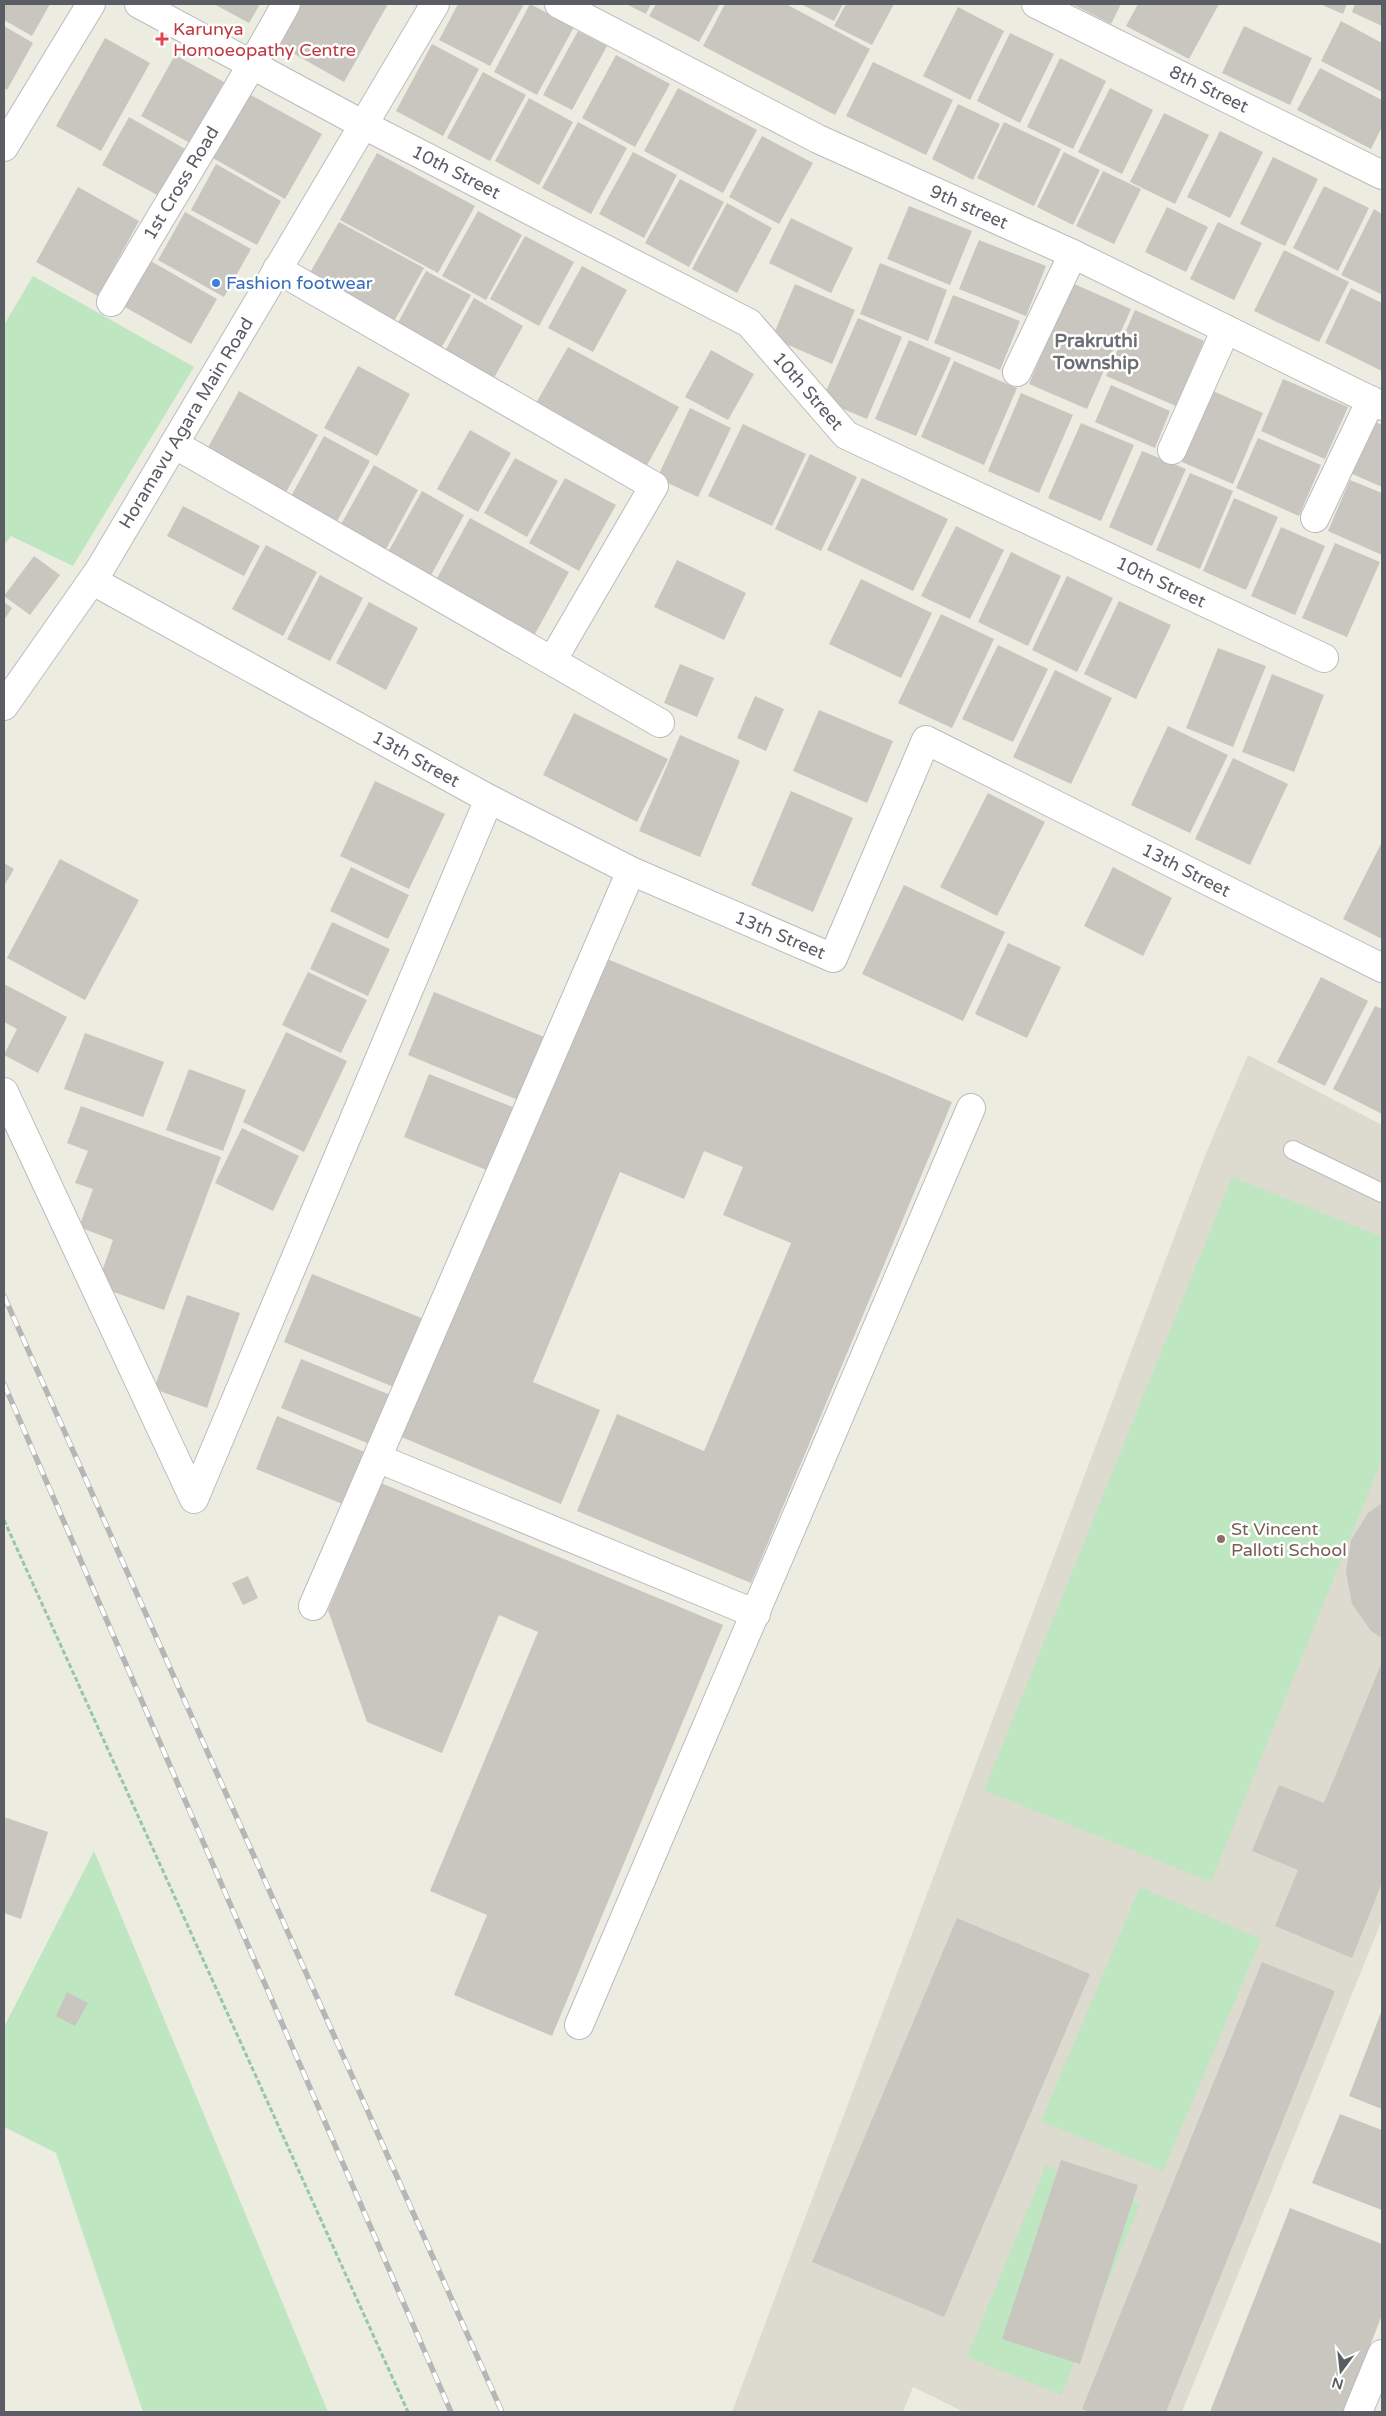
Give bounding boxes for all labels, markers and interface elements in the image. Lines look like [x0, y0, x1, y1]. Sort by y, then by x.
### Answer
place label: Karunya Homoeopathy Centre [173, 18, 356, 61]
marker: Karunya Homoeopathy Centre [155, 32, 169, 46]
street label: 8th Street [1166, 60, 1252, 118]
street label: 1st Cross Road [138, 122, 224, 244]
street label: 10th Street [408, 140, 504, 204]
street label: 9th street [927, 180, 1012, 234]
place label: Fashion footwear [226, 272, 373, 294]
marker: Fashion footwear [210, 277, 222, 289]
street label: Horamavu Agara Main Road [114, 314, 258, 532]
district label: Prakruthi Township [1052, 330, 1139, 375]
street label: 10th Street [768, 347, 848, 435]
street label: 10th Street [1113, 552, 1210, 612]
street label: 13th Street [368, 726, 464, 792]
street label: 13th Street [1138, 838, 1234, 902]
street label: 13th Street [731, 906, 829, 964]
place label: St Vincent Palloti School [1231, 1518, 1347, 1561]
marker: St Vincent Palloti School [1215, 1533, 1227, 1545]
north arrow [1316, 2346, 1366, 2396]
text: N [1330, 2373, 1345, 2393]

